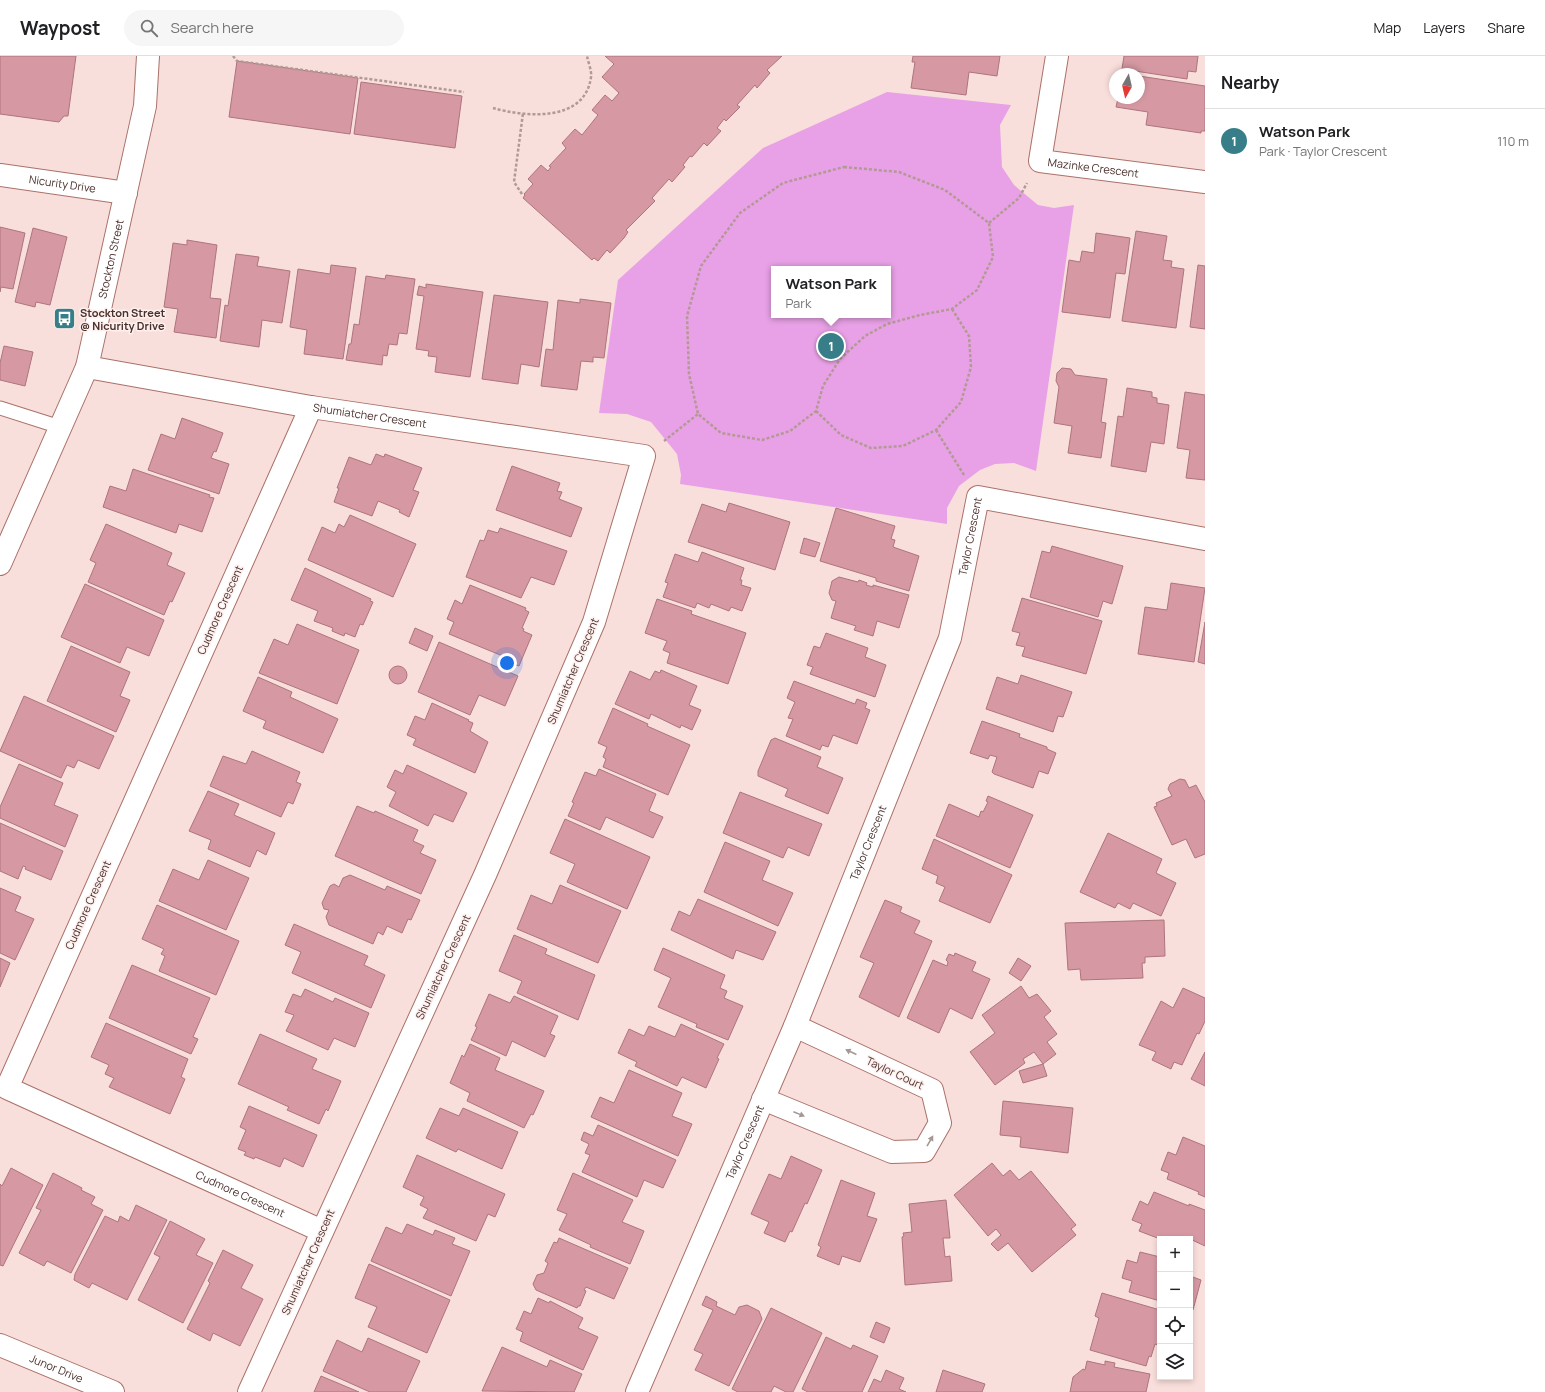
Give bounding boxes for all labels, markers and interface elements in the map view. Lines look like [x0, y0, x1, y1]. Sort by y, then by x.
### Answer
search box [124, 10, 404, 46]
text: Waypost [20, 15, 100, 41]
icon: search [138, 17, 160, 39]
text: Search here [170, 17, 254, 38]
text: Map [1373, 18, 1401, 37]
text: Layers [1423, 18, 1465, 37]
text: Share [1487, 18, 1525, 37]
north arrow [1109, 68, 1145, 104]
text: Nearby [1221, 71, 1279, 94]
text: Watson Park [1259, 121, 1350, 142]
text: 1 [1231, 132, 1237, 150]
text: 110 m [1497, 132, 1529, 150]
text: Park · Taylor Crescent [1259, 142, 1387, 160]
street label: Mazinke Crescent [1047, 154, 1140, 180]
street label: Nicurity Drive [28, 171, 97, 196]
street label: Stockton Street [94, 218, 127, 300]
popup [771, 266, 891, 318]
text: Watson Park [786, 273, 876, 294]
text: Park [786, 294, 811, 312]
place label: Stockton Street @ Nicurity Drive [80, 305, 166, 333]
bus stop icon: Stockton Street @ Nicurity Drive [52, 306, 78, 332]
pin: 1 [818, 331, 844, 361]
street label: Shumiatcher Crescent [312, 399, 428, 431]
street label: Taylor Crescent [955, 496, 985, 577]
street label: Cudmore Crescent [193, 563, 246, 657]
street label: Shumiatcher Crescent [543, 615, 602, 726]
your location [497, 653, 517, 673]
street label: Taylor Crescent [846, 803, 890, 882]
street label: Cudmore Crescent [61, 858, 114, 952]
street label: Shumiatcher Crescent [412, 912, 474, 1022]
one-way arrow [845, 1049, 856, 1055]
street label: Taylor Court [864, 1053, 926, 1092]
street label: Taylor Crescent [722, 1102, 767, 1182]
one-way arrow [794, 1111, 805, 1117]
one-way arrow [926, 1135, 933, 1147]
street label: Cudmore Crescent [194, 1167, 287, 1220]
street label: Shumiatcher Crescent [277, 1207, 338, 1317]
map controls [1157, 1236, 1193, 1380]
button: + [1157, 1236, 1193, 1272]
button: − [1157, 1272, 1193, 1308]
button: locate [1157, 1308, 1193, 1344]
button: layers [1157, 1344, 1193, 1380]
street label: Junor Drive [28, 1350, 86, 1386]

